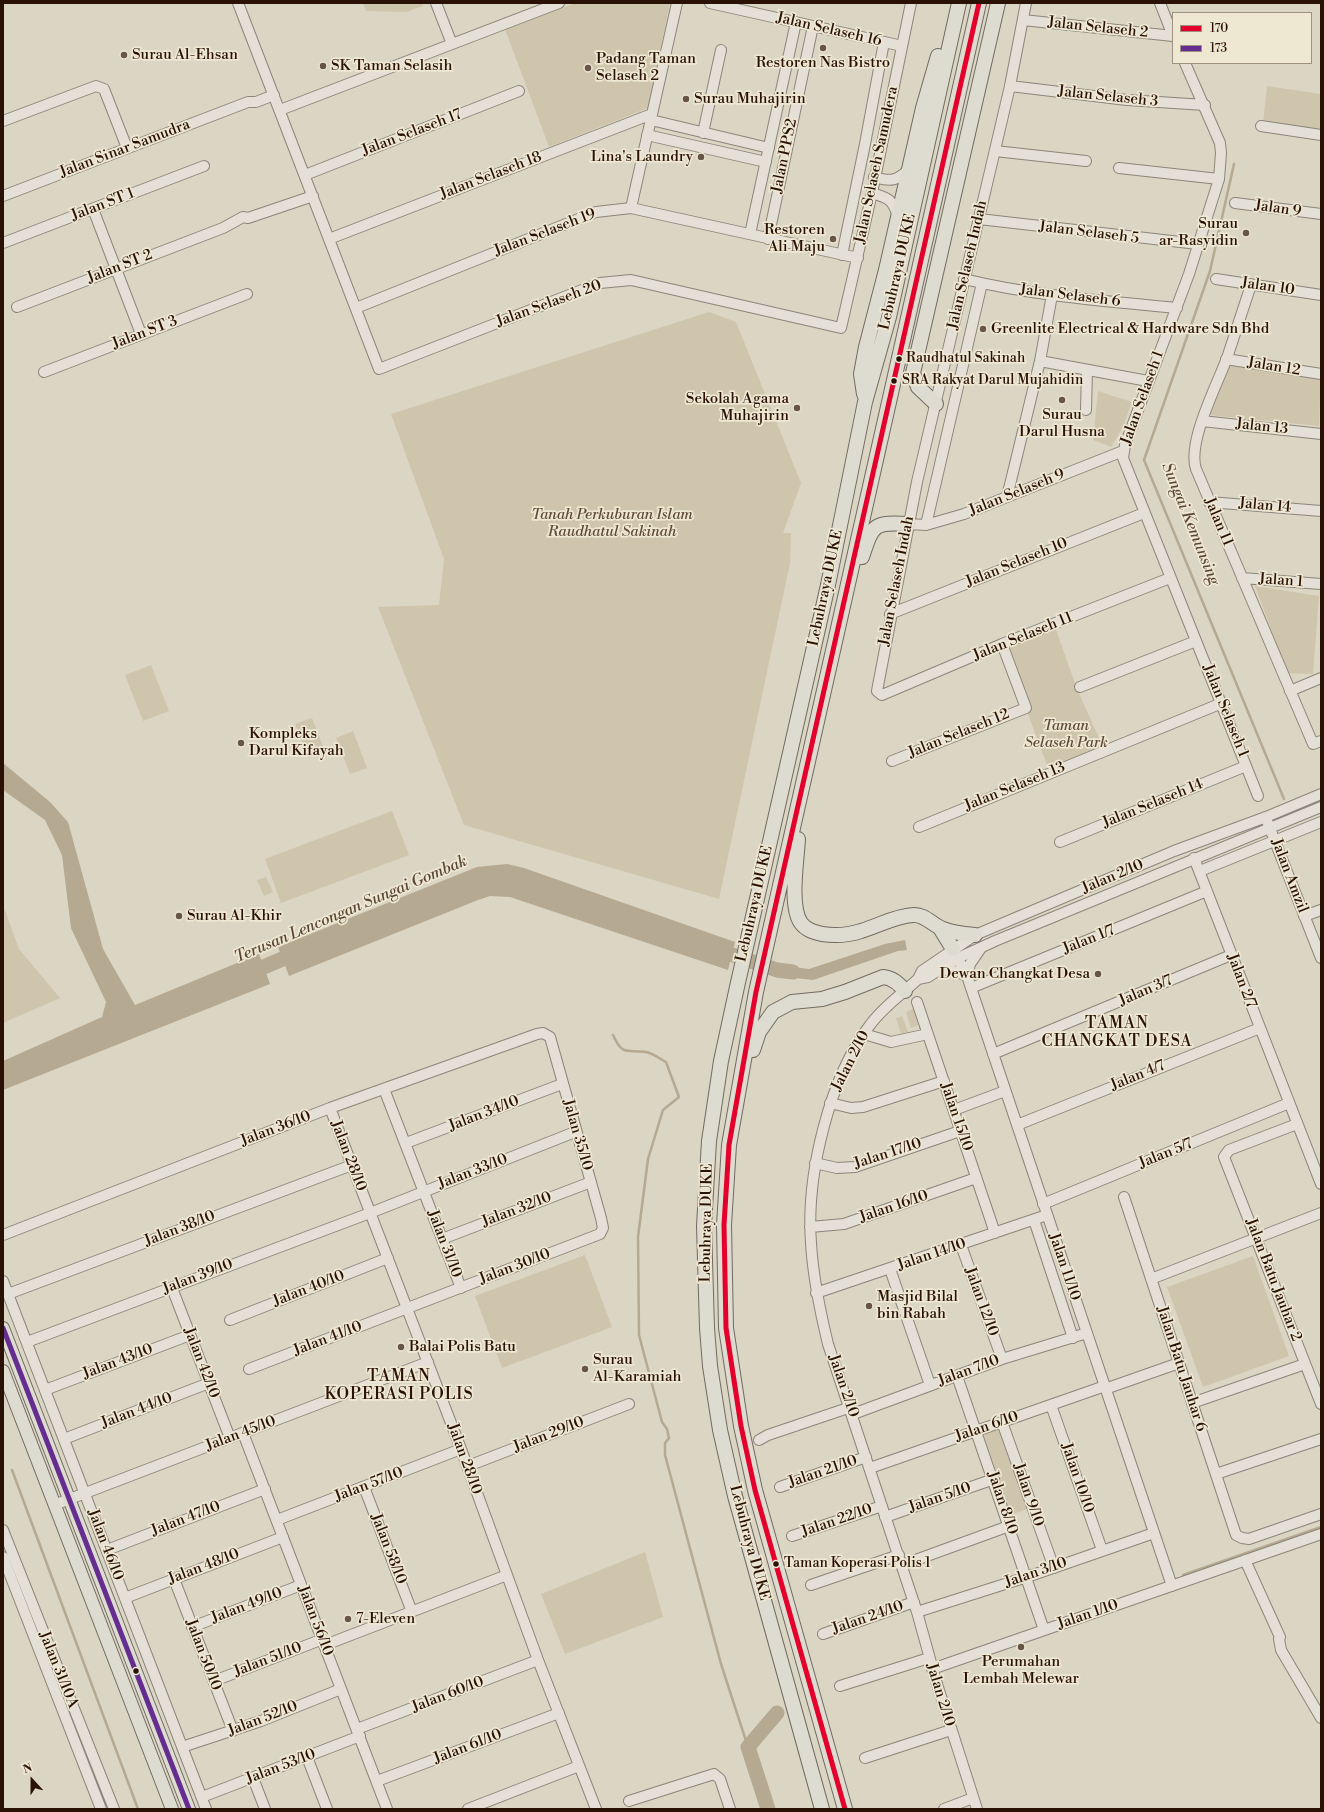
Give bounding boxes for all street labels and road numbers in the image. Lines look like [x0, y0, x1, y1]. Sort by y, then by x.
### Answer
street label: Jalan Selaseh 16 [775, 9, 883, 51]
street label: Jalan Selaseh 2 [1047, 14, 1149, 42]
street label: Jalan Selaseh 3 [1057, 83, 1159, 111]
street label: Jalan Selaseh Samudera [852, 85, 902, 245]
street label: Jalan Selaseh 17 [359, 106, 465, 160]
street label: Jalan Sinar Samudra [57, 116, 193, 182]
street label: Jalan PPS2 [768, 117, 802, 195]
street label: Jalan Selaseh 18 [437, 148, 545, 204]
street label: Jalan ST 1 [69, 185, 137, 225]
street label: Jalan 9 [1253, 197, 1303, 221]
street label: Jalan Selaseh Indah [944, 199, 992, 331]
street label: Jalan Selaseh 19 [492, 205, 598, 261]
street label: Lebuhraya DUKE [876, 212, 920, 332]
street label: Jalan Selaseh 5 [1038, 218, 1140, 248]
street label: Jalan ST 2 [85, 246, 155, 288]
street label: Jalan 10 [1240, 274, 1296, 300]
street label: Jalan Selaseh 20 [494, 277, 604, 331]
street label: Jalan Selaseh 6 [1019, 281, 1121, 311]
street label: Jalan ST 3 [110, 312, 180, 354]
street label: Jalan Selaseh 1 [1118, 348, 1168, 448]
street label: Jalan 12 [1246, 354, 1302, 380]
street label: Jalan 13 [1235, 415, 1289, 439]
street label: Jalan Selaseh 9 [967, 466, 1067, 520]
street label: Jalan 11 [1200, 495, 1236, 549]
street label: Jalan 14 [1238, 495, 1292, 517]
street label: Jalan Selaseh Indah [876, 514, 918, 648]
street label: Lebuhraya DUKE [805, 528, 847, 648]
street label: Jalan Selaseh 10 [963, 534, 1071, 592]
street label: Jalan 1 [1258, 570, 1304, 592]
street label: Jalan Selaseh 11 [971, 609, 1075, 665]
street label: Jalan Selaseh 1 [1198, 662, 1252, 760]
street label: Jalan Selaseh 12 [906, 705, 1012, 763]
street label: Jalan Selaseh 13 [962, 759, 1068, 815]
street label: Jalan Selaseh 14 [1100, 776, 1206, 832]
street label: Jalan Amzil [1267, 836, 1311, 916]
street label: Lebuhraya DUKE [733, 844, 777, 964]
street label: Jalan 2/10 [1079, 856, 1147, 898]
street label: Jalan 1/7 [1060, 921, 1118, 959]
street label: Jalan 2/7 [1222, 951, 1260, 1011]
street label: Jalan 3/7 [1116, 972, 1176, 1010]
street label: Jalan 2/10 [828, 1028, 874, 1094]
street label: Jalan 4/7 [1108, 1057, 1168, 1095]
street label: Jalan 15/10 [936, 1080, 976, 1154]
street label: Jalan 34/10 [446, 1092, 522, 1136]
street label: Jalan 35/10 [558, 1097, 596, 1173]
street label: Jalan 36/10 [238, 1107, 314, 1151]
street label: Jalan 28/10 [326, 1118, 370, 1194]
street label: Jalan 17/10 [852, 1135, 924, 1173]
street label: Jalan 5/7 [1136, 1135, 1196, 1173]
street label: Jalan 33/10 [436, 1150, 510, 1194]
street label: Lebuhraya DUKE [697, 1163, 717, 1283]
street label: Jalan 16/10 [857, 1187, 931, 1227]
street label: Jalan 32/10 [479, 1188, 555, 1232]
street label: Jalan 38/10 [142, 1207, 218, 1251]
street label: Jalan 31/10 [423, 1208, 465, 1280]
street label: Jalan Batu Jauhar 2 [1241, 1216, 1305, 1344]
street label: Jalan 11/10 [1044, 1231, 1084, 1303]
street label: Jalan 14/10 [895, 1235, 969, 1275]
street label: Jalan 30/10 [477, 1245, 553, 1289]
street label: Jalan 39/10 [160, 1255, 236, 1299]
street label: Jalan 12/10 [960, 1265, 1002, 1339]
street label: Jalan 40/10 [270, 1267, 348, 1311]
street label: Jalan Batu Jauhar 6 [1152, 1304, 1210, 1434]
street label: Jalan 41/10 [291, 1318, 365, 1360]
street label: Jalan 42/10 [179, 1325, 223, 1401]
street label: Jalan 43/10 [80, 1340, 156, 1384]
street label: Jalan 2/10 [824, 1352, 862, 1420]
street label: Jalan 7/10 [936, 1352, 1002, 1390]
street label: Jalan 44/10 [99, 1389, 175, 1433]
street label: Jalan 6/10 [953, 1408, 1021, 1446]
street label: Jalan 45/10 [203, 1412, 279, 1456]
street label: Jalan 29/10 [511, 1413, 587, 1457]
street label: Jalan 28/10 [443, 1421, 485, 1497]
street label: Jalan 10/10 [1057, 1441, 1097, 1515]
street label: Jalan 21/10 [786, 1452, 860, 1492]
street label: Jalan 9/10 [1009, 1461, 1047, 1529]
street label: Jalan 57/10 [332, 1464, 406, 1506]
street label: Jalan 8/10 [983, 1469, 1021, 1537]
street label: Jalan 5/10 [906, 1479, 974, 1517]
street label: Lebuhraya DUKE [725, 1483, 773, 1603]
street label: Jalan 47/10 [149, 1498, 223, 1540]
street label: Jalan 22/10 [799, 1500, 875, 1542]
street label: Jalan 46/10 [83, 1507, 127, 1583]
street label: Jalan 58/10 [366, 1511, 410, 1587]
street label: Jalan 48/10 [166, 1545, 242, 1589]
street label: Jalan 3/10 [1002, 1554, 1070, 1592]
street label: Jalan 56/10 [293, 1583, 337, 1659]
street label: Jalan 49/10 [209, 1584, 285, 1628]
street label: Jalan 1/10 [1055, 1596, 1121, 1634]
street label: Jalan 24/10 [830, 1597, 906, 1639]
street label: Jalan 50/10 [181, 1617, 225, 1693]
street label: Jalan 31/10A [34, 1629, 82, 1711]
street label: Jalan 51/10 [231, 1639, 305, 1681]
street label: Jalan 2/10 [922, 1661, 958, 1729]
street label: Jalan 60/10 [409, 1673, 487, 1717]
street label: Jalan 52/10 [225, 1697, 301, 1741]
street label: Jalan 61/10 [431, 1726, 505, 1768]
street label: Jalan 53/10 [244, 1745, 318, 1789]

